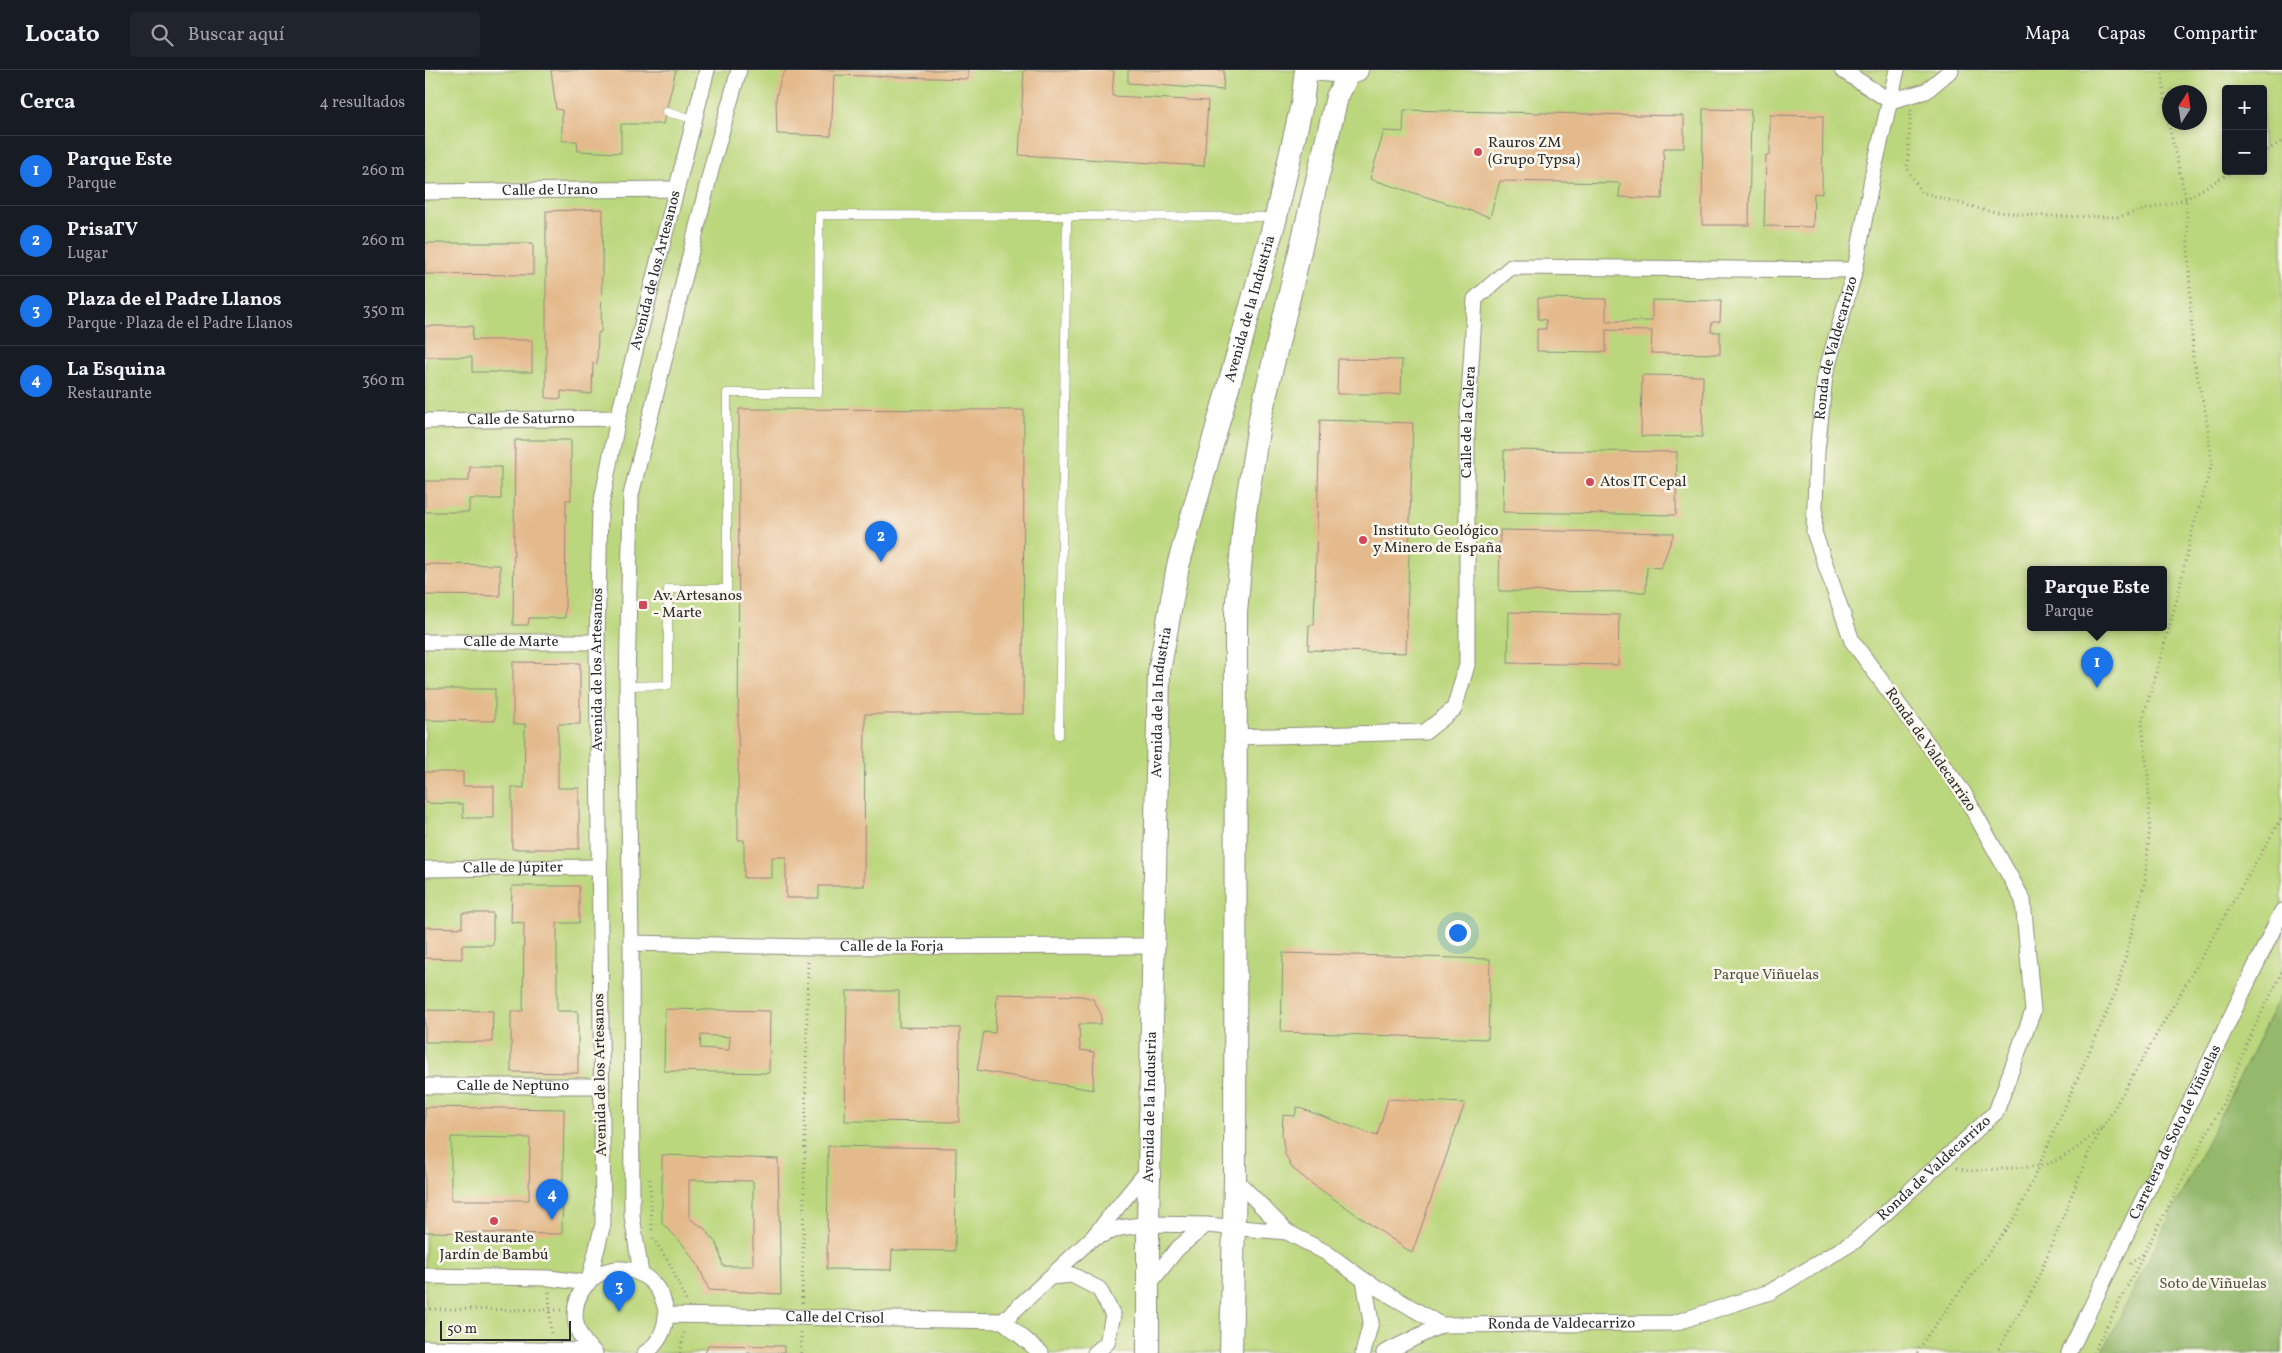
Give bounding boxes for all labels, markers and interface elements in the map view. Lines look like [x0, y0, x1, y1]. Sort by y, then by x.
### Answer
search box [130, 12, 480, 57]
text: Locato [25, 18, 100, 52]
icon: search [148, 21, 176, 49]
text: Buscar aquí [188, 22, 285, 48]
text: Mapa [2025, 22, 2070, 47]
text: Capas [2098, 22, 2146, 47]
text: Compartir [2174, 22, 2257, 47]
north arrow [2162, 85, 2207, 130]
map controls [2222, 85, 2267, 175]
button: + [2222, 85, 2267, 130]
text: Cerca [20, 88, 75, 117]
text: 4 resultados [319, 92, 405, 114]
button: − [2222, 130, 2267, 175]
place label: Rauros ZM (Grupo Typsa) [1488, 133, 1580, 171]
marker: Rauros ZM (Grupo Typsa) [1472, 146, 1484, 158]
text: Parque Este [67, 147, 172, 173]
text: 1 [33, 160, 39, 182]
text: 260 m [361, 160, 405, 182]
text: Parque [67, 173, 116, 195]
street label: Calle de Urano [502, 179, 598, 202]
street label: Avenida de los Artesanos [625, 188, 686, 352]
text: PrisaTV [67, 217, 138, 243]
text: 2 [32, 230, 40, 252]
text: 260 m [361, 230, 405, 252]
street label: Avenida de la Industria [1220, 233, 1281, 385]
text: Lugar [67, 243, 108, 265]
street label: Ronda de Valdecarrizo [1810, 274, 1863, 421]
text: Plaza de el Padre Llanos [67, 287, 282, 313]
text: 3 [32, 300, 40, 322]
text: 350 m [362, 300, 405, 322]
text: Parque · Plaza de el Padre Llanos [67, 313, 293, 335]
text: La Esquina [67, 357, 166, 383]
street label: Calle de la Calera [1456, 365, 1481, 478]
text: 4 [31, 370, 41, 392]
text: 360 m [362, 370, 405, 392]
text: Restaurante [67, 383, 152, 405]
street label: Calle de Saturno [467, 408, 575, 431]
place label: Atos IT Cepal [1600, 472, 1687, 493]
marker: Atos IT Cepal [1584, 476, 1596, 488]
pin: 2 [865, 521, 897, 562]
place label: Instituto Geológico y Minero de España [1373, 521, 1502, 559]
marker: Instituto Geológico y Minero de España [1357, 534, 1369, 546]
popup [2027, 566, 2167, 631]
text: Parque Este [2044, 575, 2150, 601]
place label: Av. Artesanos - Marte [653, 586, 742, 624]
street label: Avenida de los Artesanos [586, 588, 609, 752]
marker: Av. Artesanos - Marte [637, 599, 649, 611]
text: Parque [2044, 601, 2094, 623]
street label: Avenida de la Industria [1146, 625, 1177, 778]
street label: Calle de Marte [463, 632, 559, 653]
pin: 1 [2081, 647, 2113, 688]
street label: Ronda de Valdecarrizo [1879, 684, 1981, 816]
street label: Calle de Júpiter [463, 857, 563, 879]
your location [1445, 920, 1471, 946]
street label: Calle de la Forja [840, 936, 944, 957]
park label: Parque Viñuelas [1713, 965, 1819, 986]
street label: Avenida de los Artesanos [589, 993, 613, 1157]
street label: Avenida de la Industria [1138, 1031, 1162, 1183]
street label: Carretera de Soto de Viñuelas [2124, 1041, 2227, 1223]
street label: Calle de Neptuno [457, 1076, 569, 1097]
street label: Ronda de Valdecarrizo [1873, 1111, 1996, 1226]
pin: 4 [536, 1179, 568, 1220]
marker: Restaurante Jardín de Bambú [488, 1215, 500, 1227]
place label: Restaurante Jardín de Bambú [440, 1228, 548, 1266]
pin: 3 [603, 1271, 635, 1312]
park label: Soto de Viñuelas [2159, 1274, 2267, 1295]
street label: Calle del Crisol [785, 1307, 885, 1329]
street label: Ronda de Valdecarrizo [1488, 1313, 1635, 1335]
scale bar [440, 1318, 571, 1341]
text: 50 m [447, 1320, 477, 1339]

